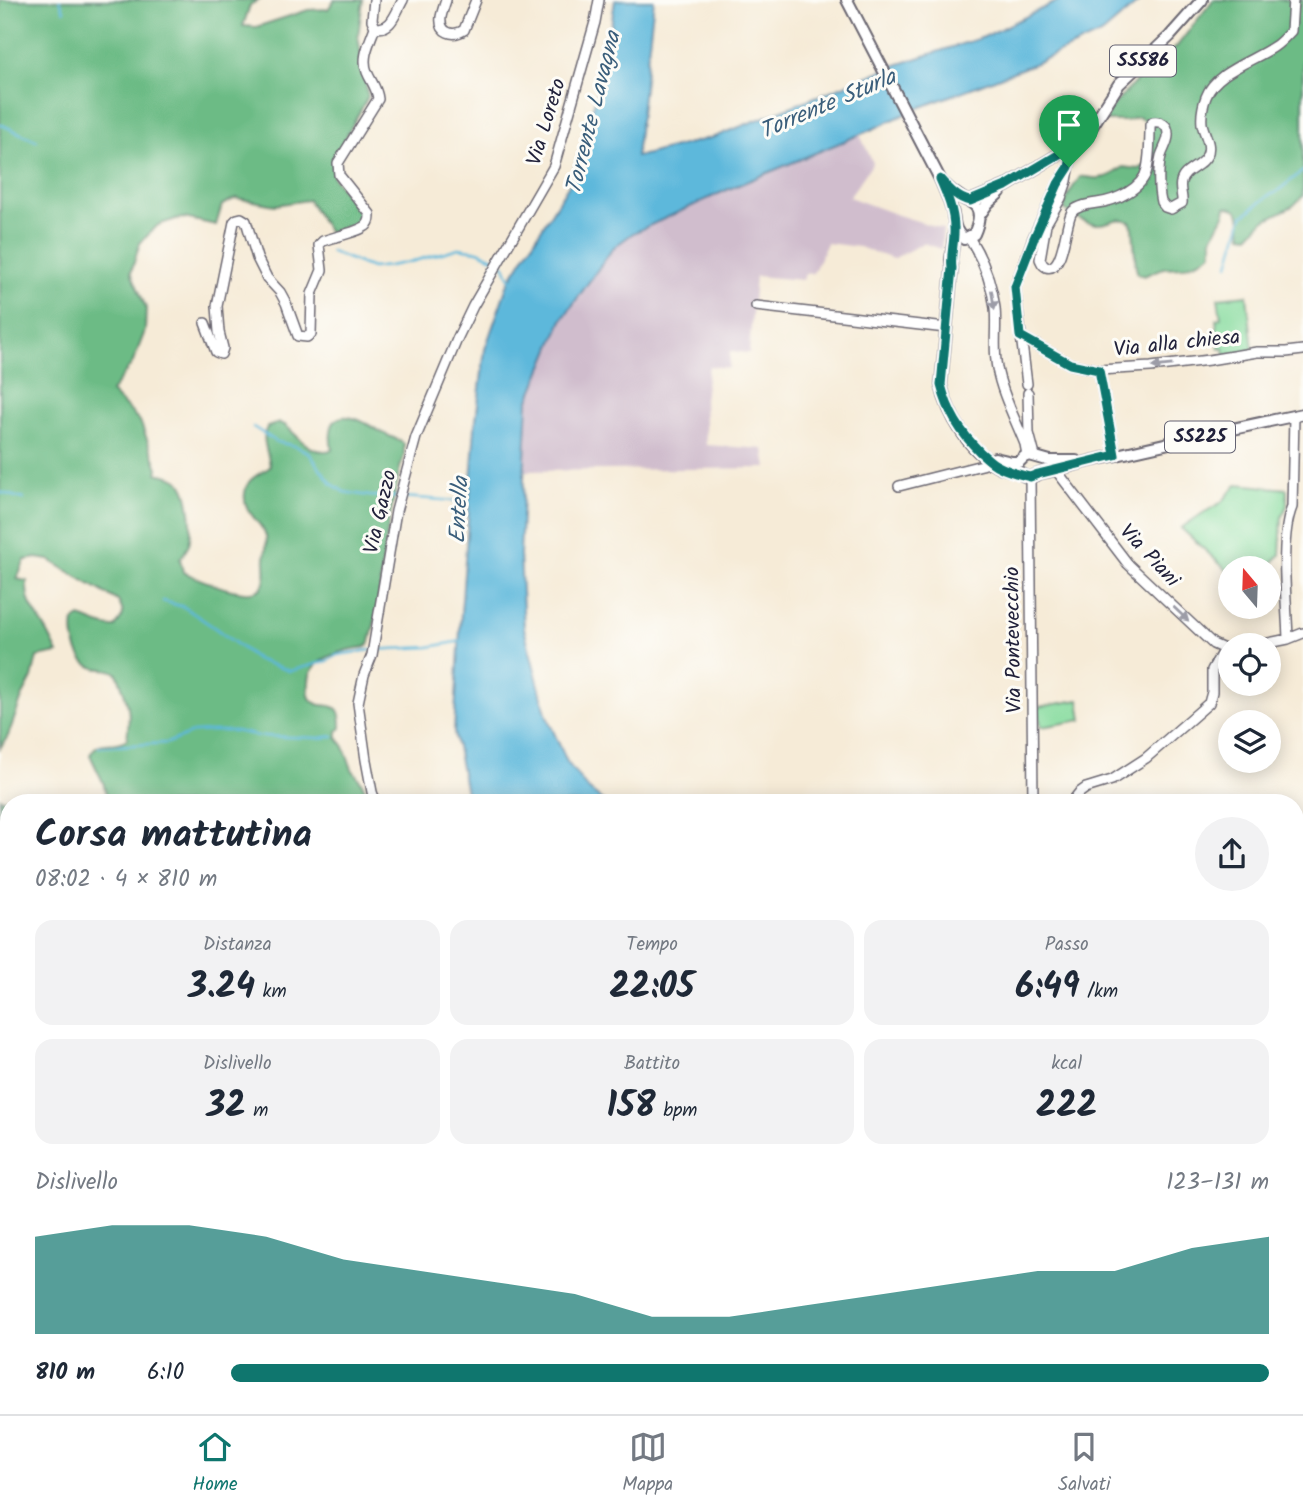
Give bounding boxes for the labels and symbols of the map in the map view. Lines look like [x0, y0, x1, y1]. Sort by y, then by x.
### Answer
water label: Torrente Lavagna [556, 26, 632, 198]
road number: SS586 [1110, 45, 1176, 76]
water label: Torrente Sturla [754, 59, 904, 150]
street label: Via Loreto [518, 74, 576, 170]
pin [1039, 95, 1099, 167]
one-way arrow [988, 289, 999, 311]
street label: Via alla chiesa [1112, 321, 1242, 367]
one-way arrow [1151, 360, 1173, 371]
road number: SS225 [1165, 422, 1235, 452]
street label: Via Gazzo [355, 467, 407, 557]
water label: Entella [440, 473, 480, 544]
street label: Via Piani [1111, 517, 1188, 596]
north arrow [1218, 556, 1281, 620]
street label: Via Pontevecchio [996, 566, 1032, 714]
one-way arrow [1172, 606, 1190, 622]

